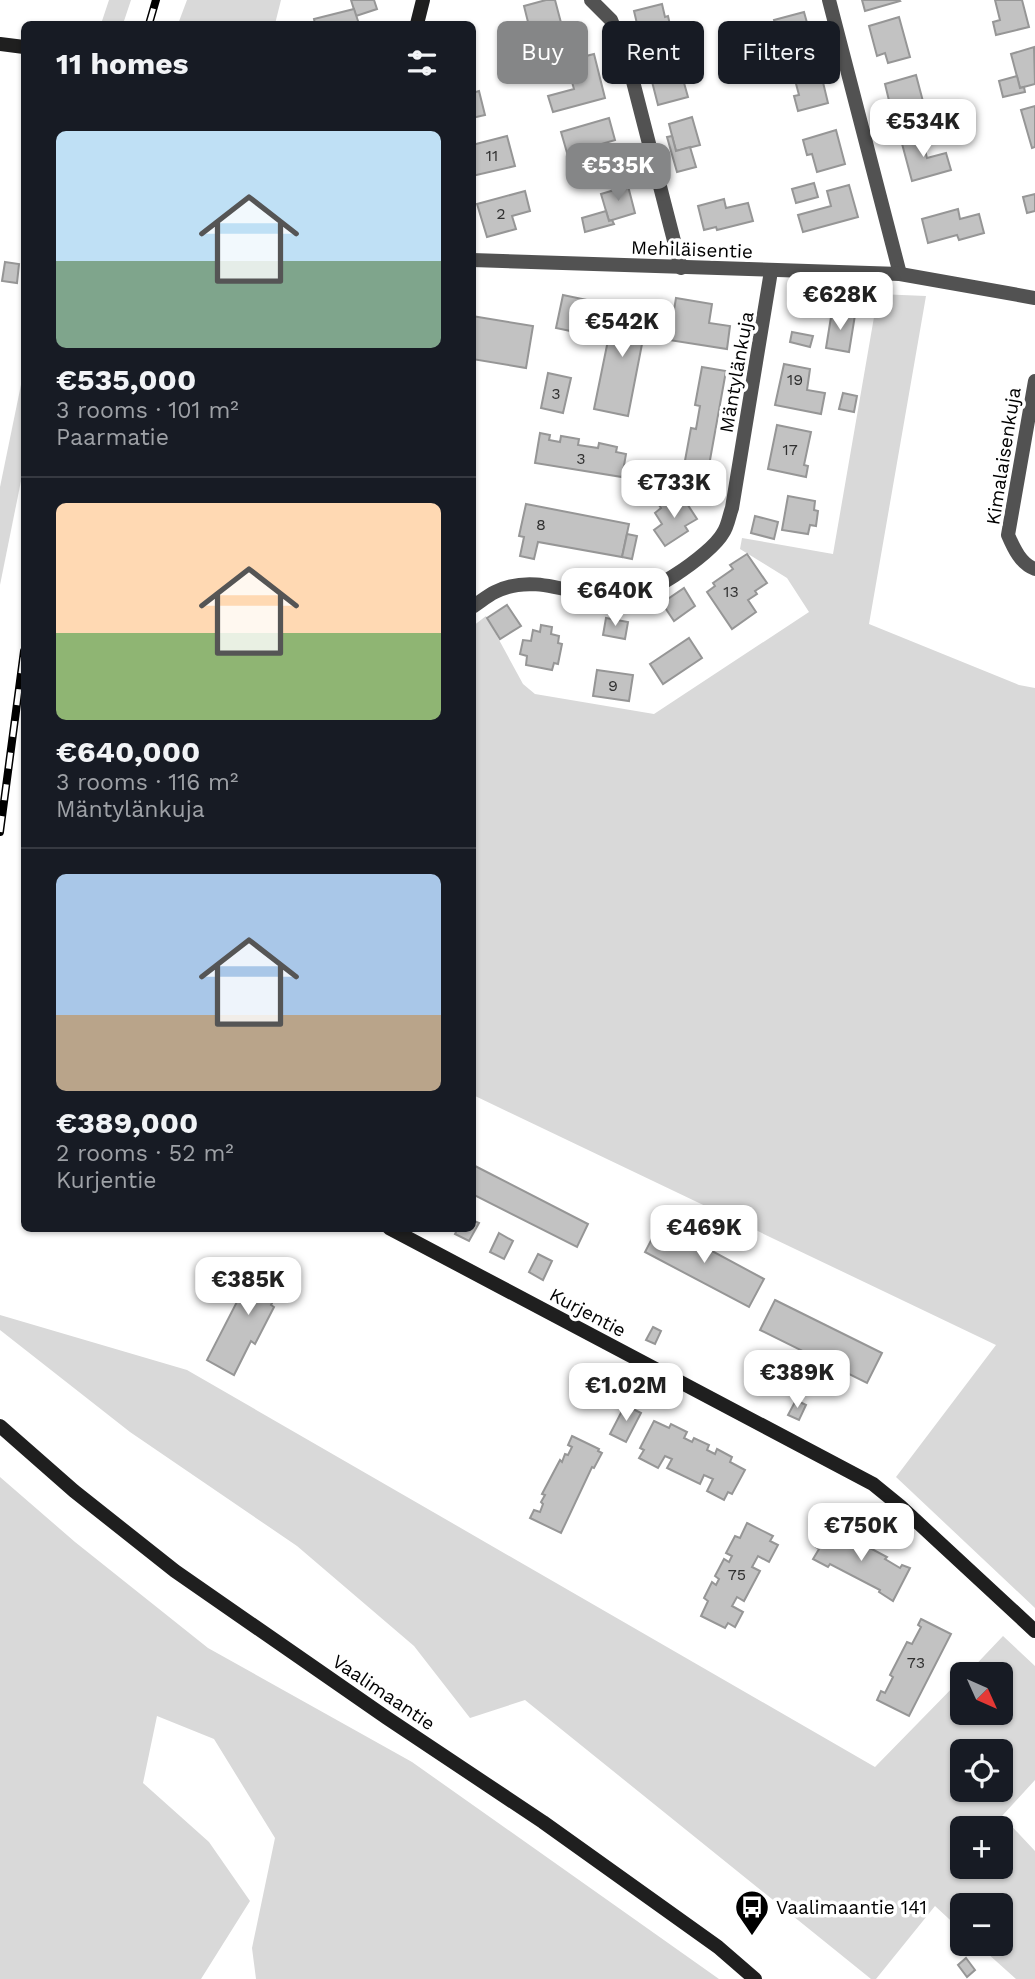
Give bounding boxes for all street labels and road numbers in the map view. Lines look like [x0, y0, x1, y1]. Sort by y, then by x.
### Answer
street label: Mehiläisentie [631, 236, 753, 263]
street label: Mäntylänkuja [714, 309, 759, 435]
street label: Kimalaisenkuja [981, 385, 1026, 527]
street label: Kurjentie [546, 1283, 630, 1342]
street label: Vaalimaantie [328, 1650, 439, 1735]

